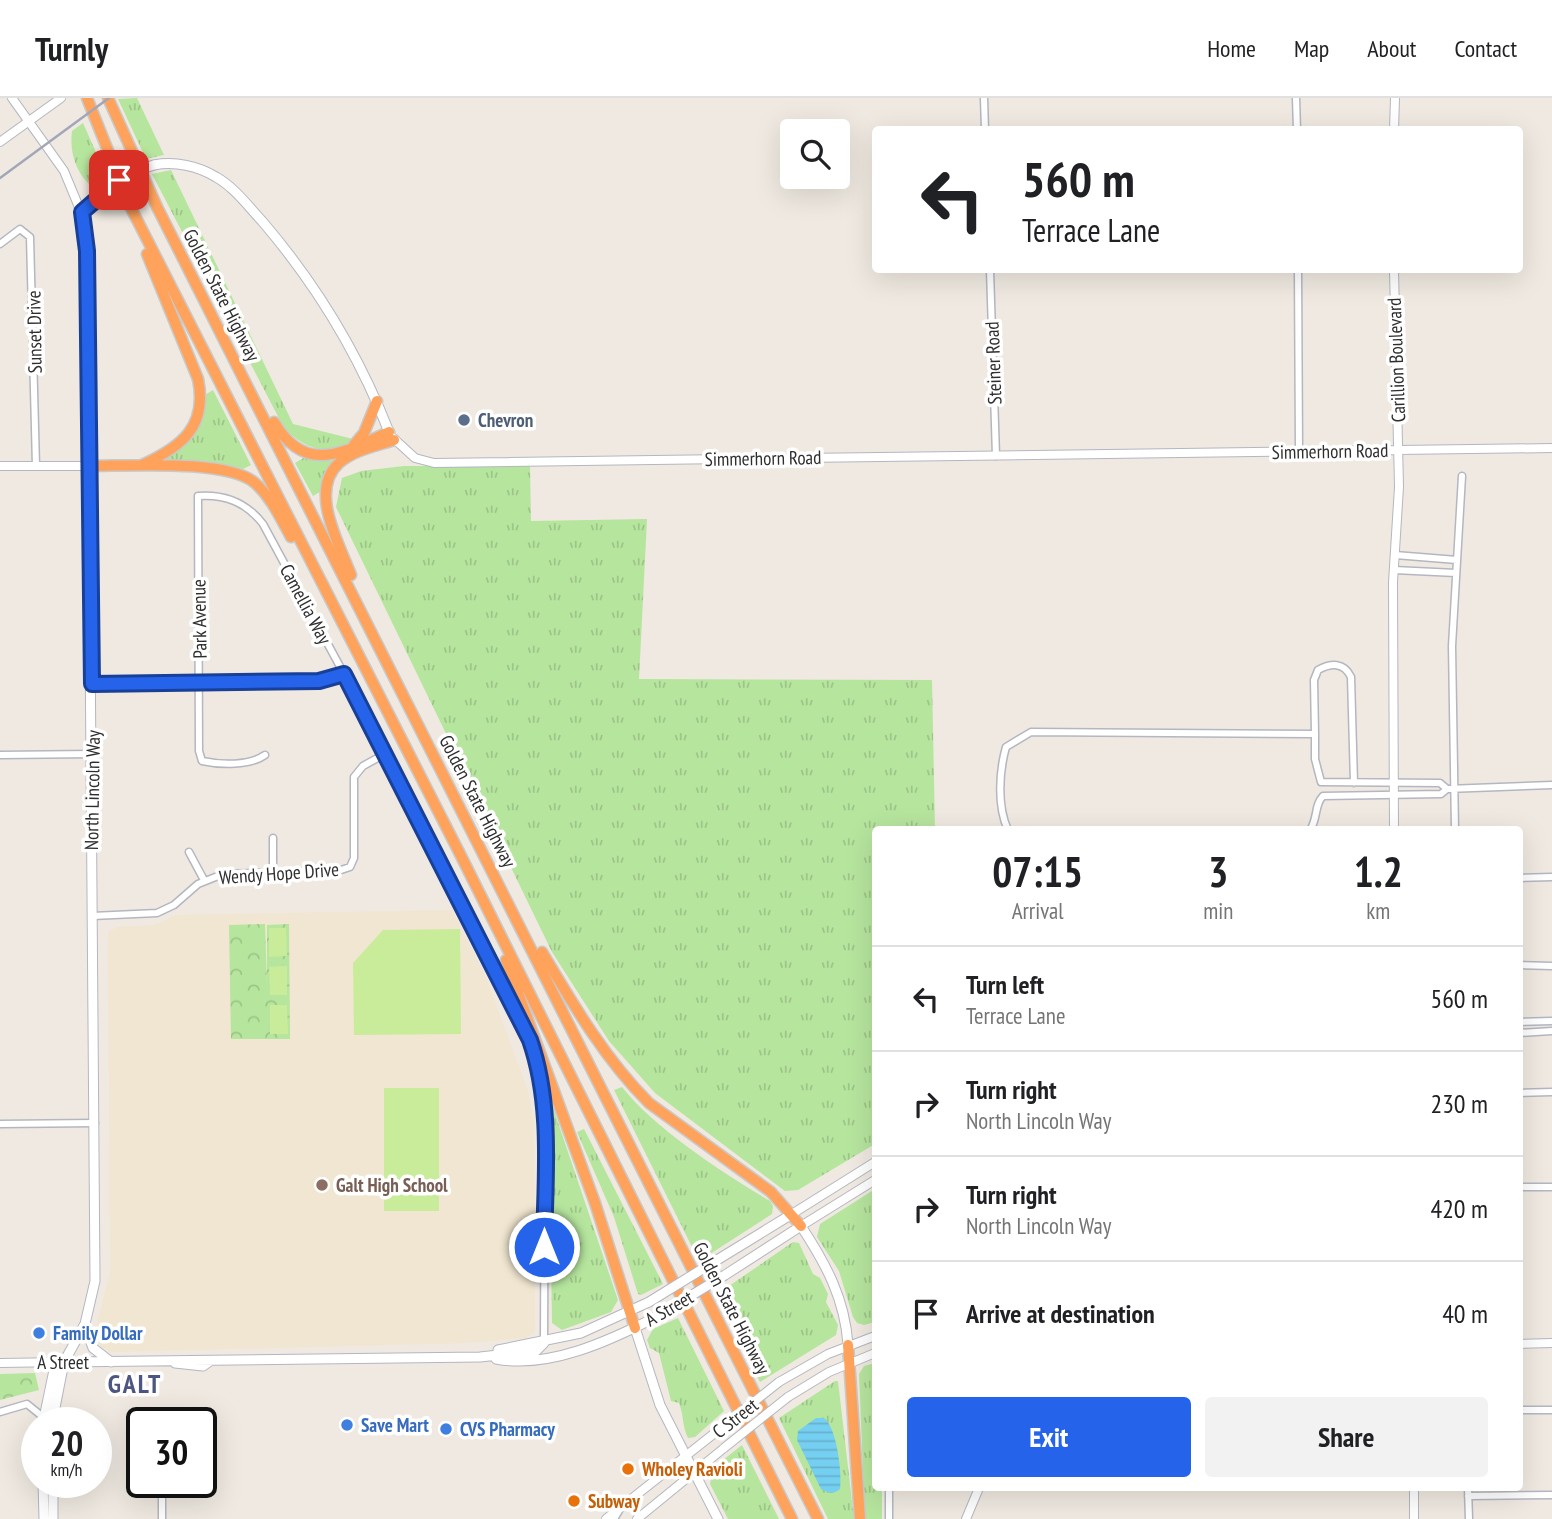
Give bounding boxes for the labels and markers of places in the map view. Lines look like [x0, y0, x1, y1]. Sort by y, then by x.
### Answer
pin [89, 150, 149, 210]
place label: Chevron [478, 408, 533, 432]
marker: Chevron [456, 412, 472, 428]
place label: Galt High School [336, 1173, 448, 1197]
marker: Galt High School [314, 1177, 330, 1193]
place label: Family Dollar [53, 1321, 143, 1345]
marker: Family Dollar [31, 1325, 47, 1341]
place label: Save Mart [361, 1413, 429, 1437]
marker: Save Mart [339, 1417, 355, 1433]
place label: CVS Pharmacy [460, 1417, 555, 1441]
marker: CVS Pharmacy [438, 1421, 454, 1437]
place label: Wholey Ravioli [641, 1457, 743, 1481]
marker: Wholey Ravioli [620, 1461, 636, 1477]
place label: Subway [588, 1489, 640, 1513]
marker: Subway [566, 1493, 582, 1509]

